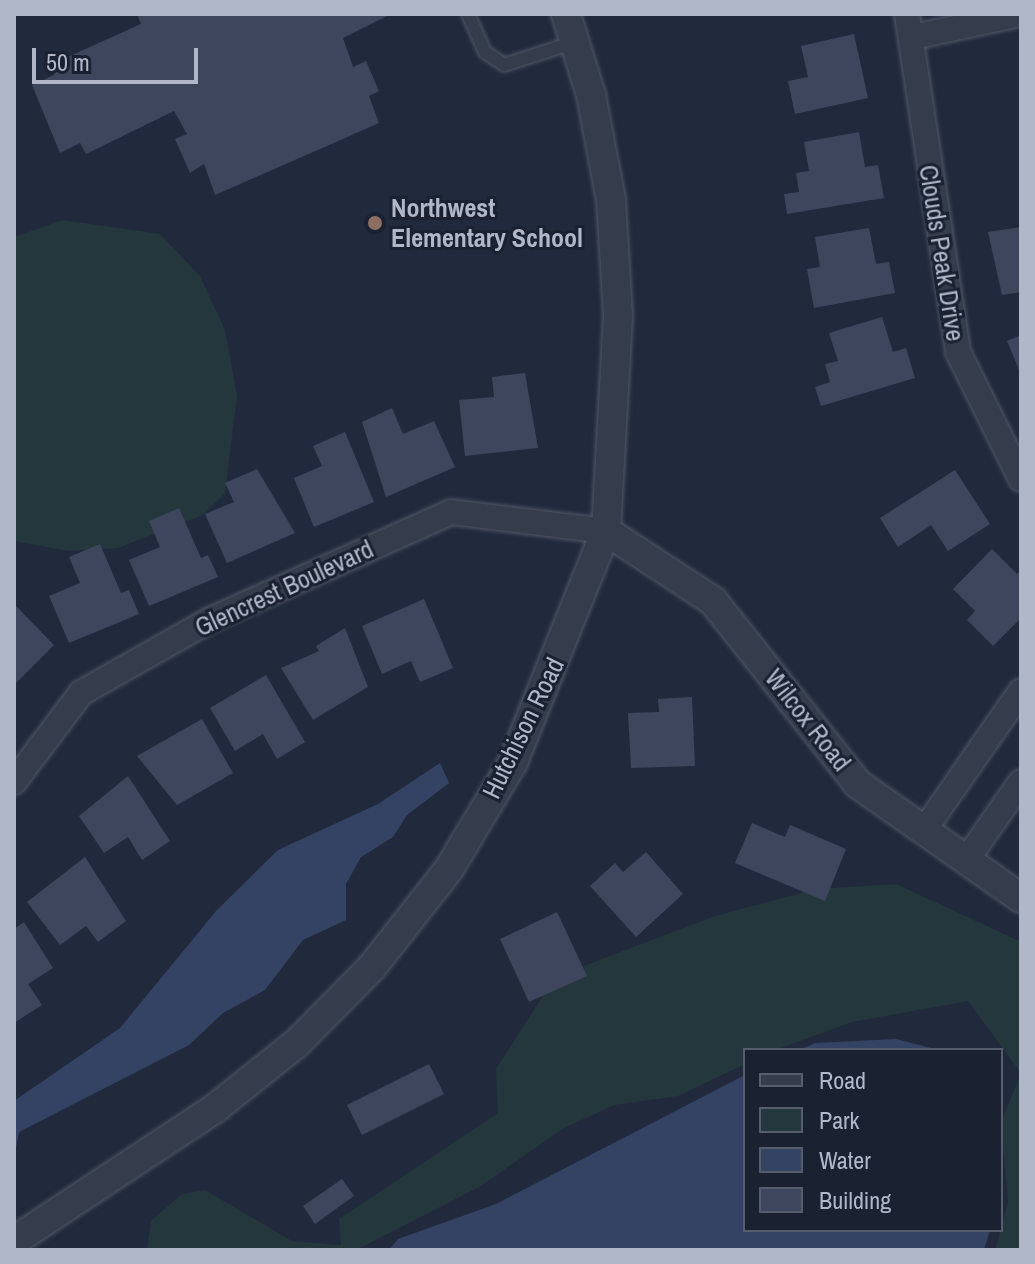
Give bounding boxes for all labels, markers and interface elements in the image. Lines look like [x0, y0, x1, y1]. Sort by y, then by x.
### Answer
scale bar [36, 32, 202, 82]
text: 50 m [46, 46, 90, 78]
street label: Clouds Peak Drive [913, 163, 971, 343]
place label: Northwest Elementary School [391, 192, 583, 254]
marker: Northwest Elementary School [366, 214, 384, 232]
street label: Glencrest Boulevard [190, 533, 378, 643]
street label: Hutchison Road [475, 652, 571, 804]
street label: Wilcox Road [759, 663, 857, 777]
legend [743, 1048, 1003, 1232]
text: Road [819, 1064, 866, 1096]
text: Park [819, 1104, 859, 1136]
text: Water [819, 1144, 871, 1176]
text: Building [819, 1184, 891, 1216]

